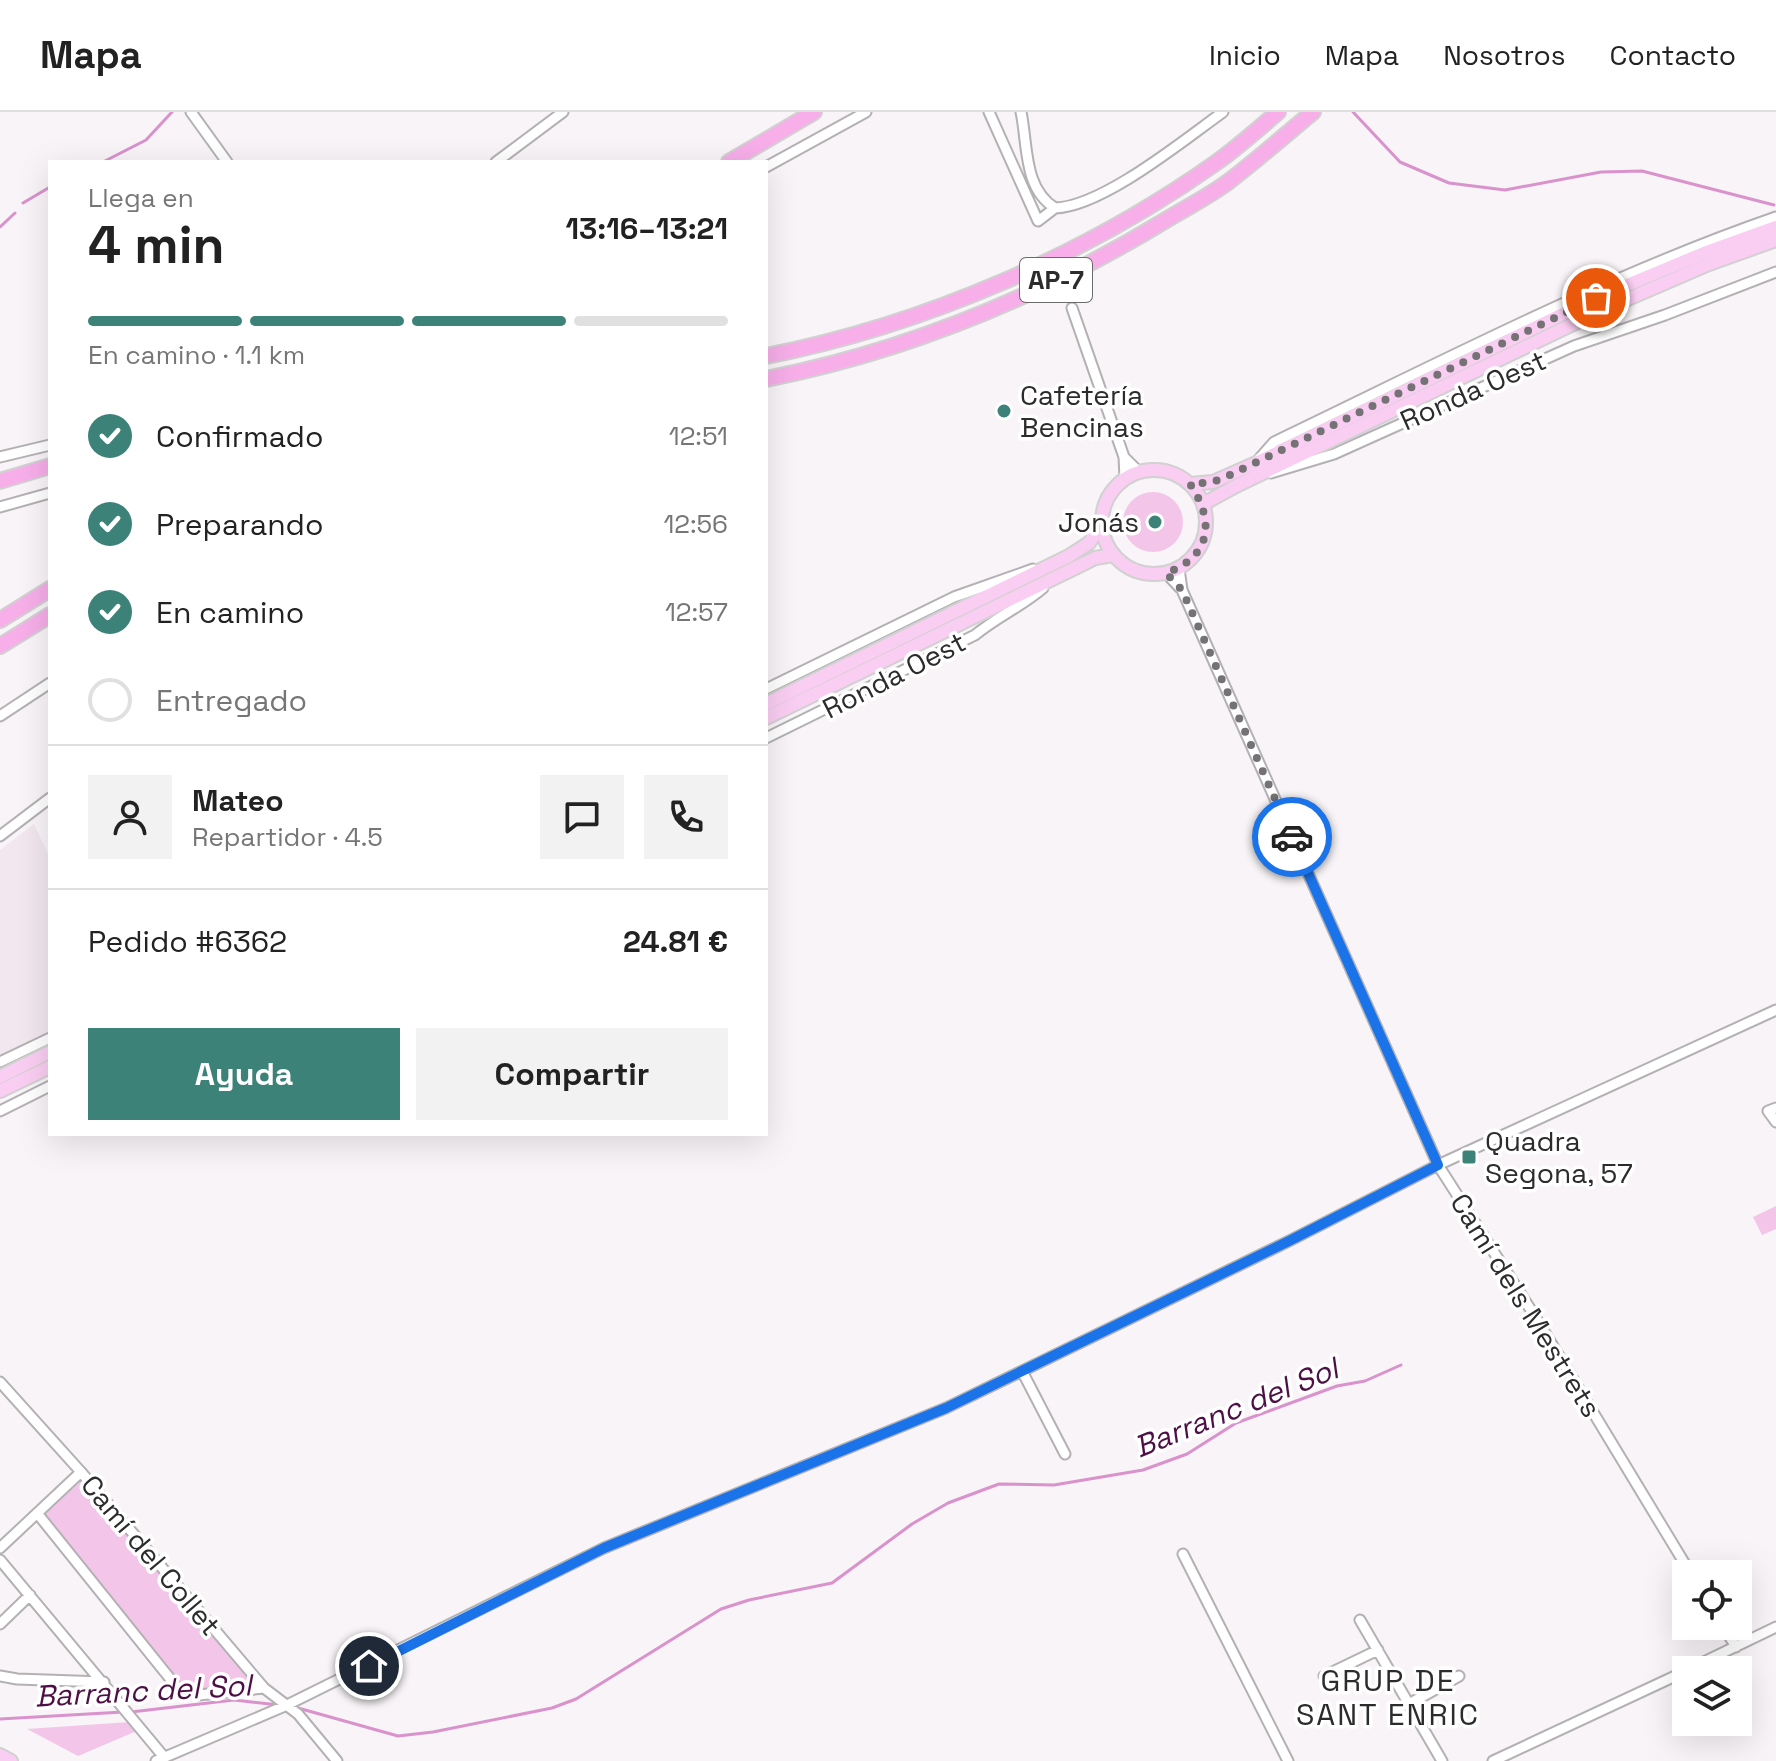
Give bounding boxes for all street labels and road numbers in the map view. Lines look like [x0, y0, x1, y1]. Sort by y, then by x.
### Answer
road number: AP-7 [1020, 258, 1092, 302]
street label: Ronda Oest [1394, 342, 1552, 438]
street label: Ronda Oest [816, 624, 972, 726]
street label: Camí dels Mestrets [1443, 1186, 1609, 1424]
street label: Camí del Collet [73, 1467, 229, 1643]

